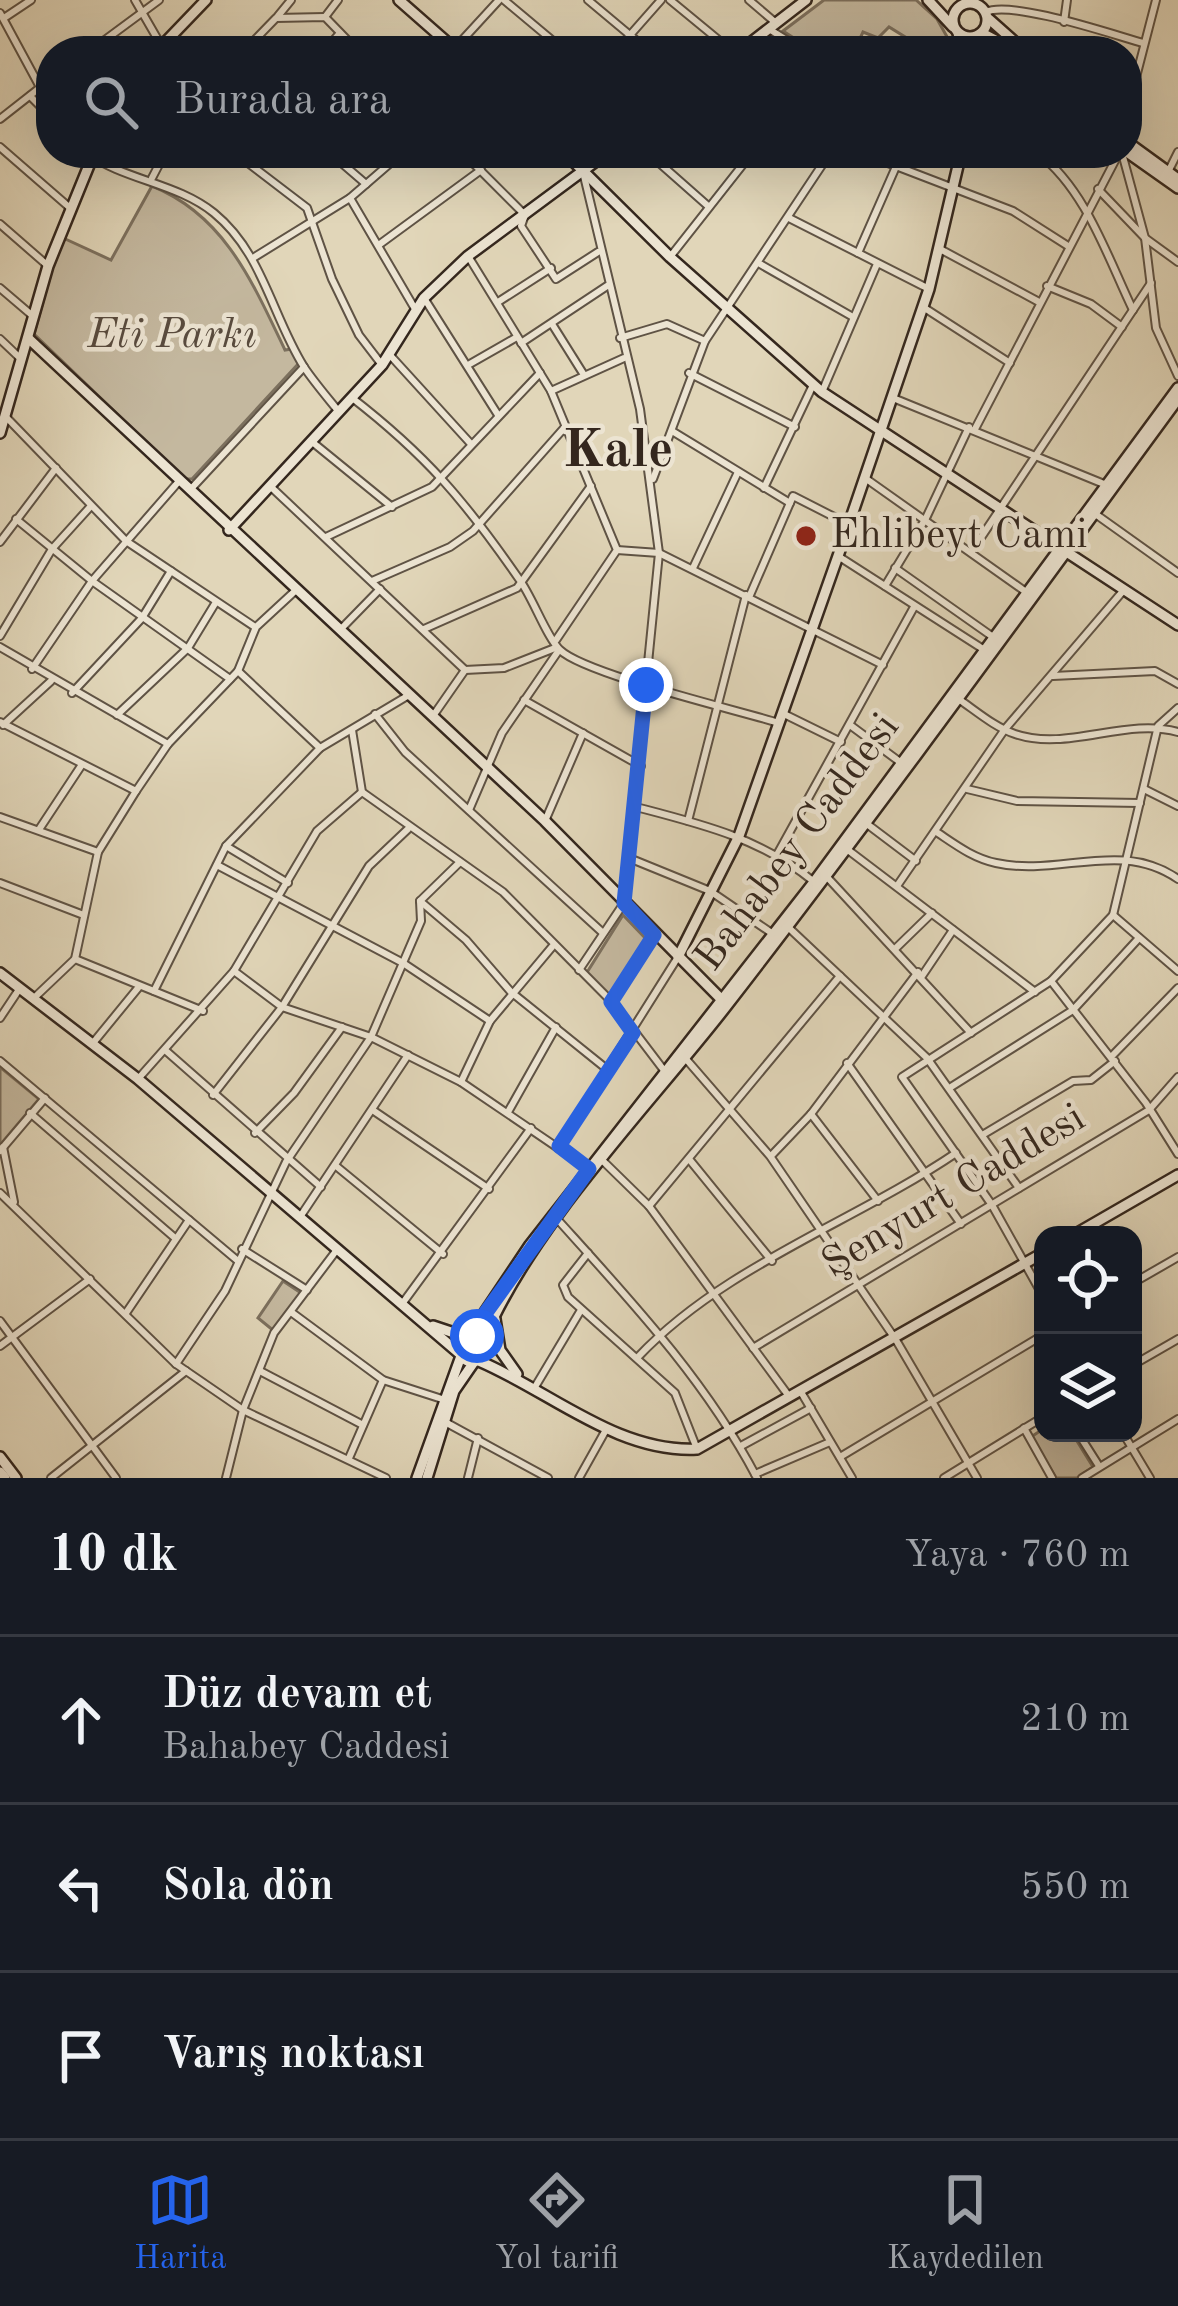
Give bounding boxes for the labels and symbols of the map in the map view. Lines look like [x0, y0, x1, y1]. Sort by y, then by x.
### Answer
park label: Eti Parkı [86, 315, 257, 357]
district label: Kale [562, 425, 674, 479]
place label: Ehlibeyt Cami [830, 515, 1088, 557]
marker: Ehlibeyt Cami [793, 523, 819, 549]
route end [619, 658, 673, 712]
street label: Bahabey Caddesi [688, 707, 908, 979]
street label: Şenyurt Caddesi [815, 1097, 1093, 1287]
route start [450, 1309, 504, 1363]

